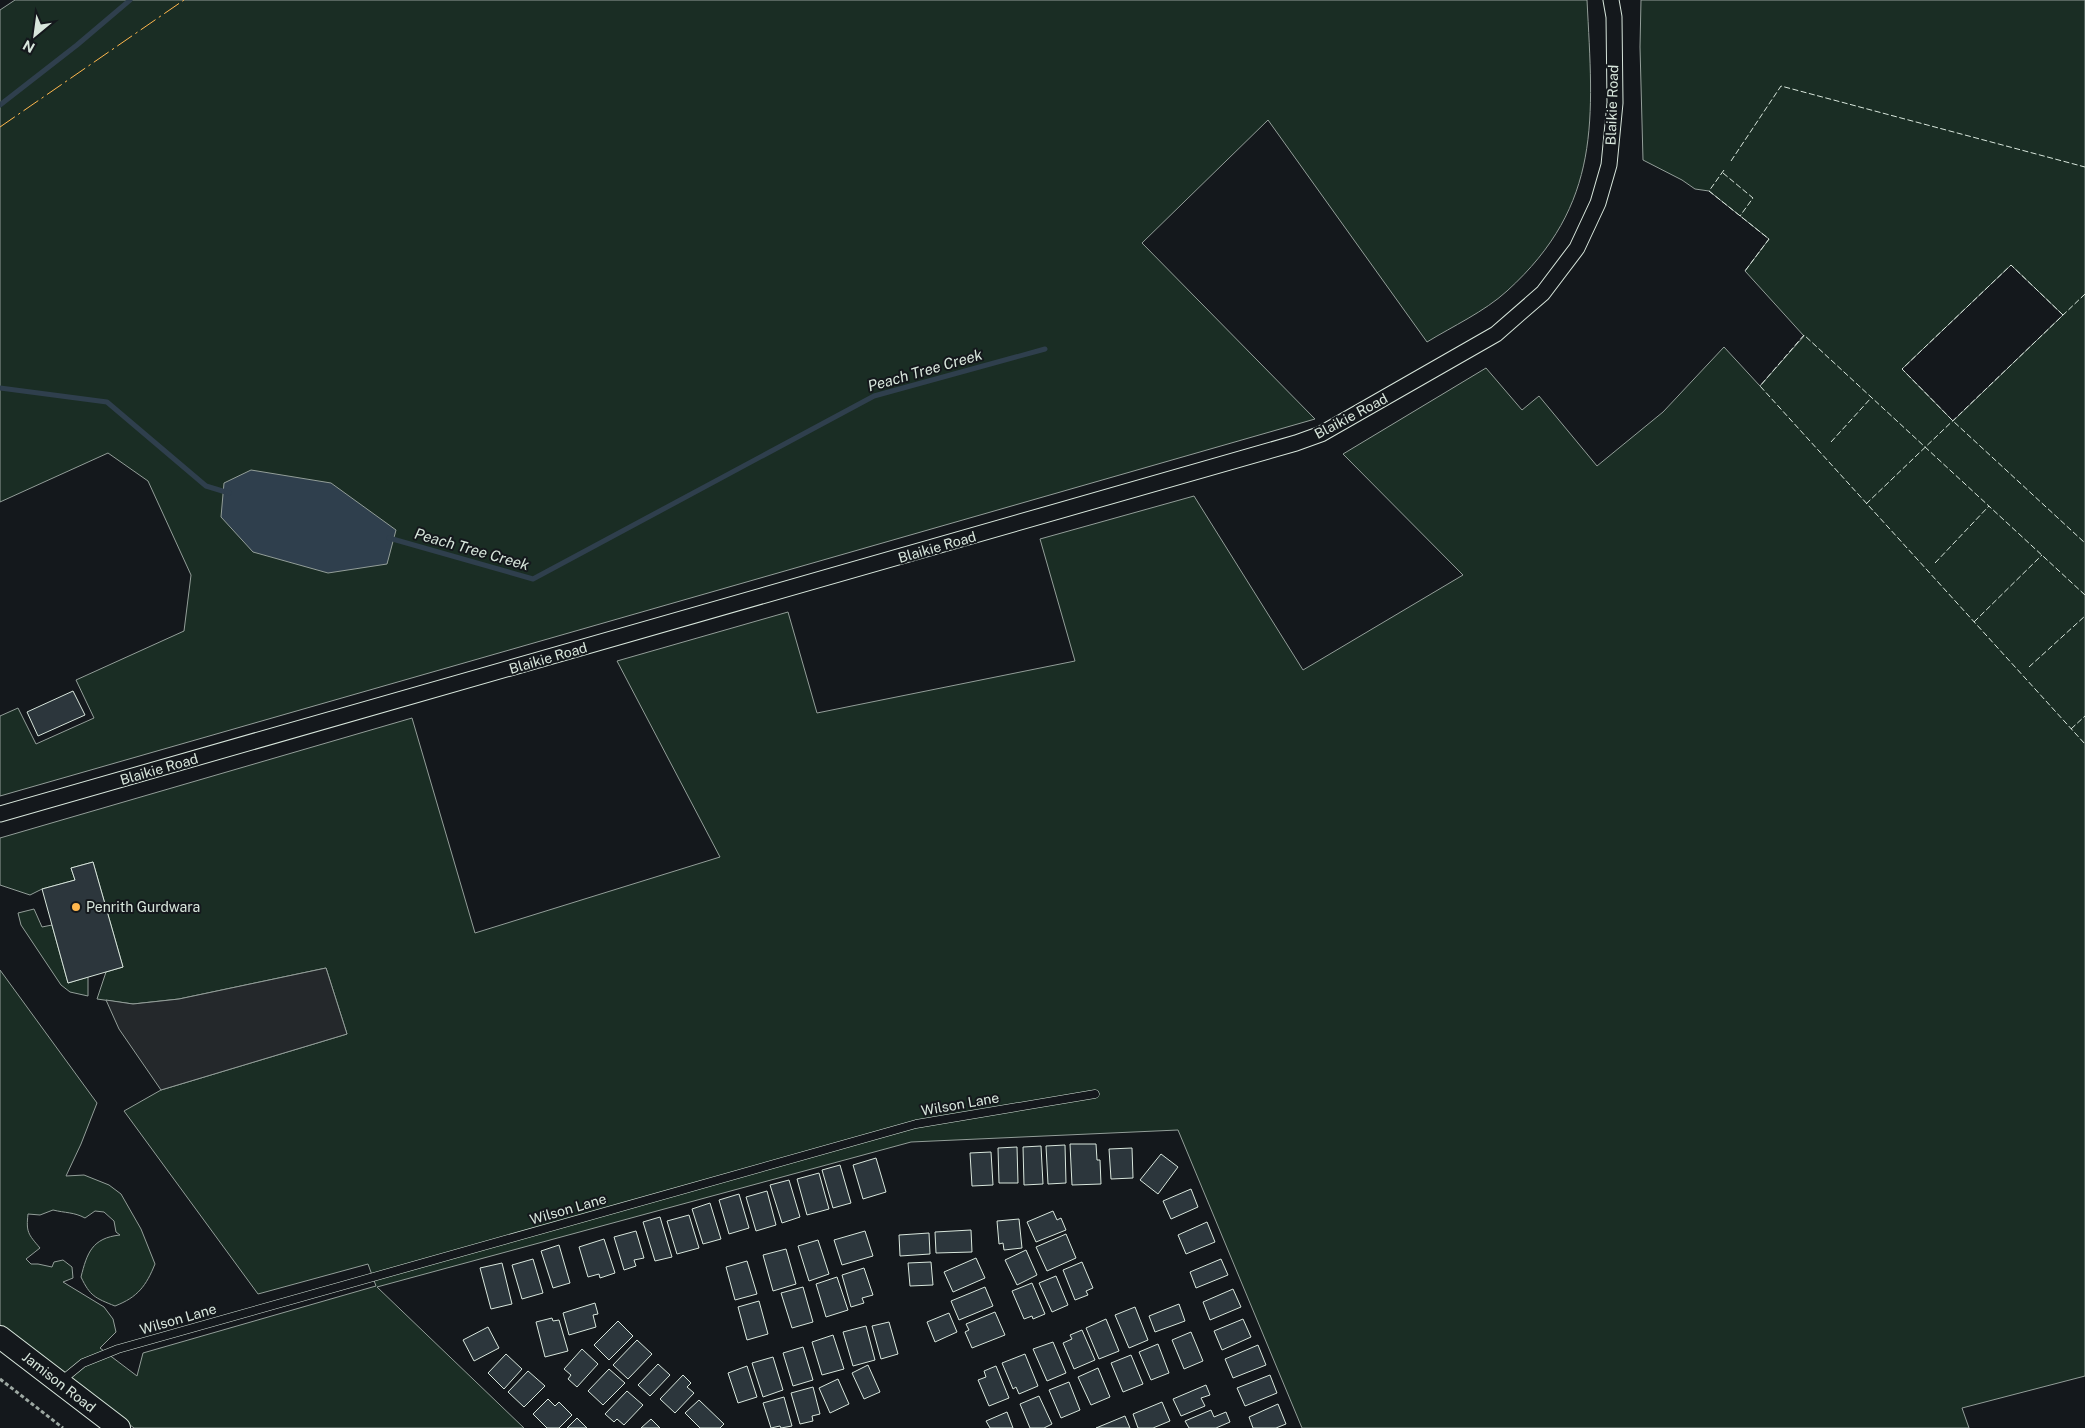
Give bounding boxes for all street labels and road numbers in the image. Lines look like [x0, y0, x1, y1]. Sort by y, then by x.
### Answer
street label: Blaikie Road [1603, 64, 1621, 146]
street label: Blaikie Road [1312, 390, 1390, 442]
street label: Blaikie Road [896, 528, 978, 566]
street label: Blaikie Road [507, 639, 589, 677]
street label: Blaikie Road [118, 750, 200, 788]
street label: Wilson Lane [920, 1089, 1000, 1119]
street label: Wilson Lane [528, 1190, 608, 1228]
street label: Wilson Lane [138, 1300, 218, 1338]
street label: Jamison Road [19, 1348, 99, 1416]

